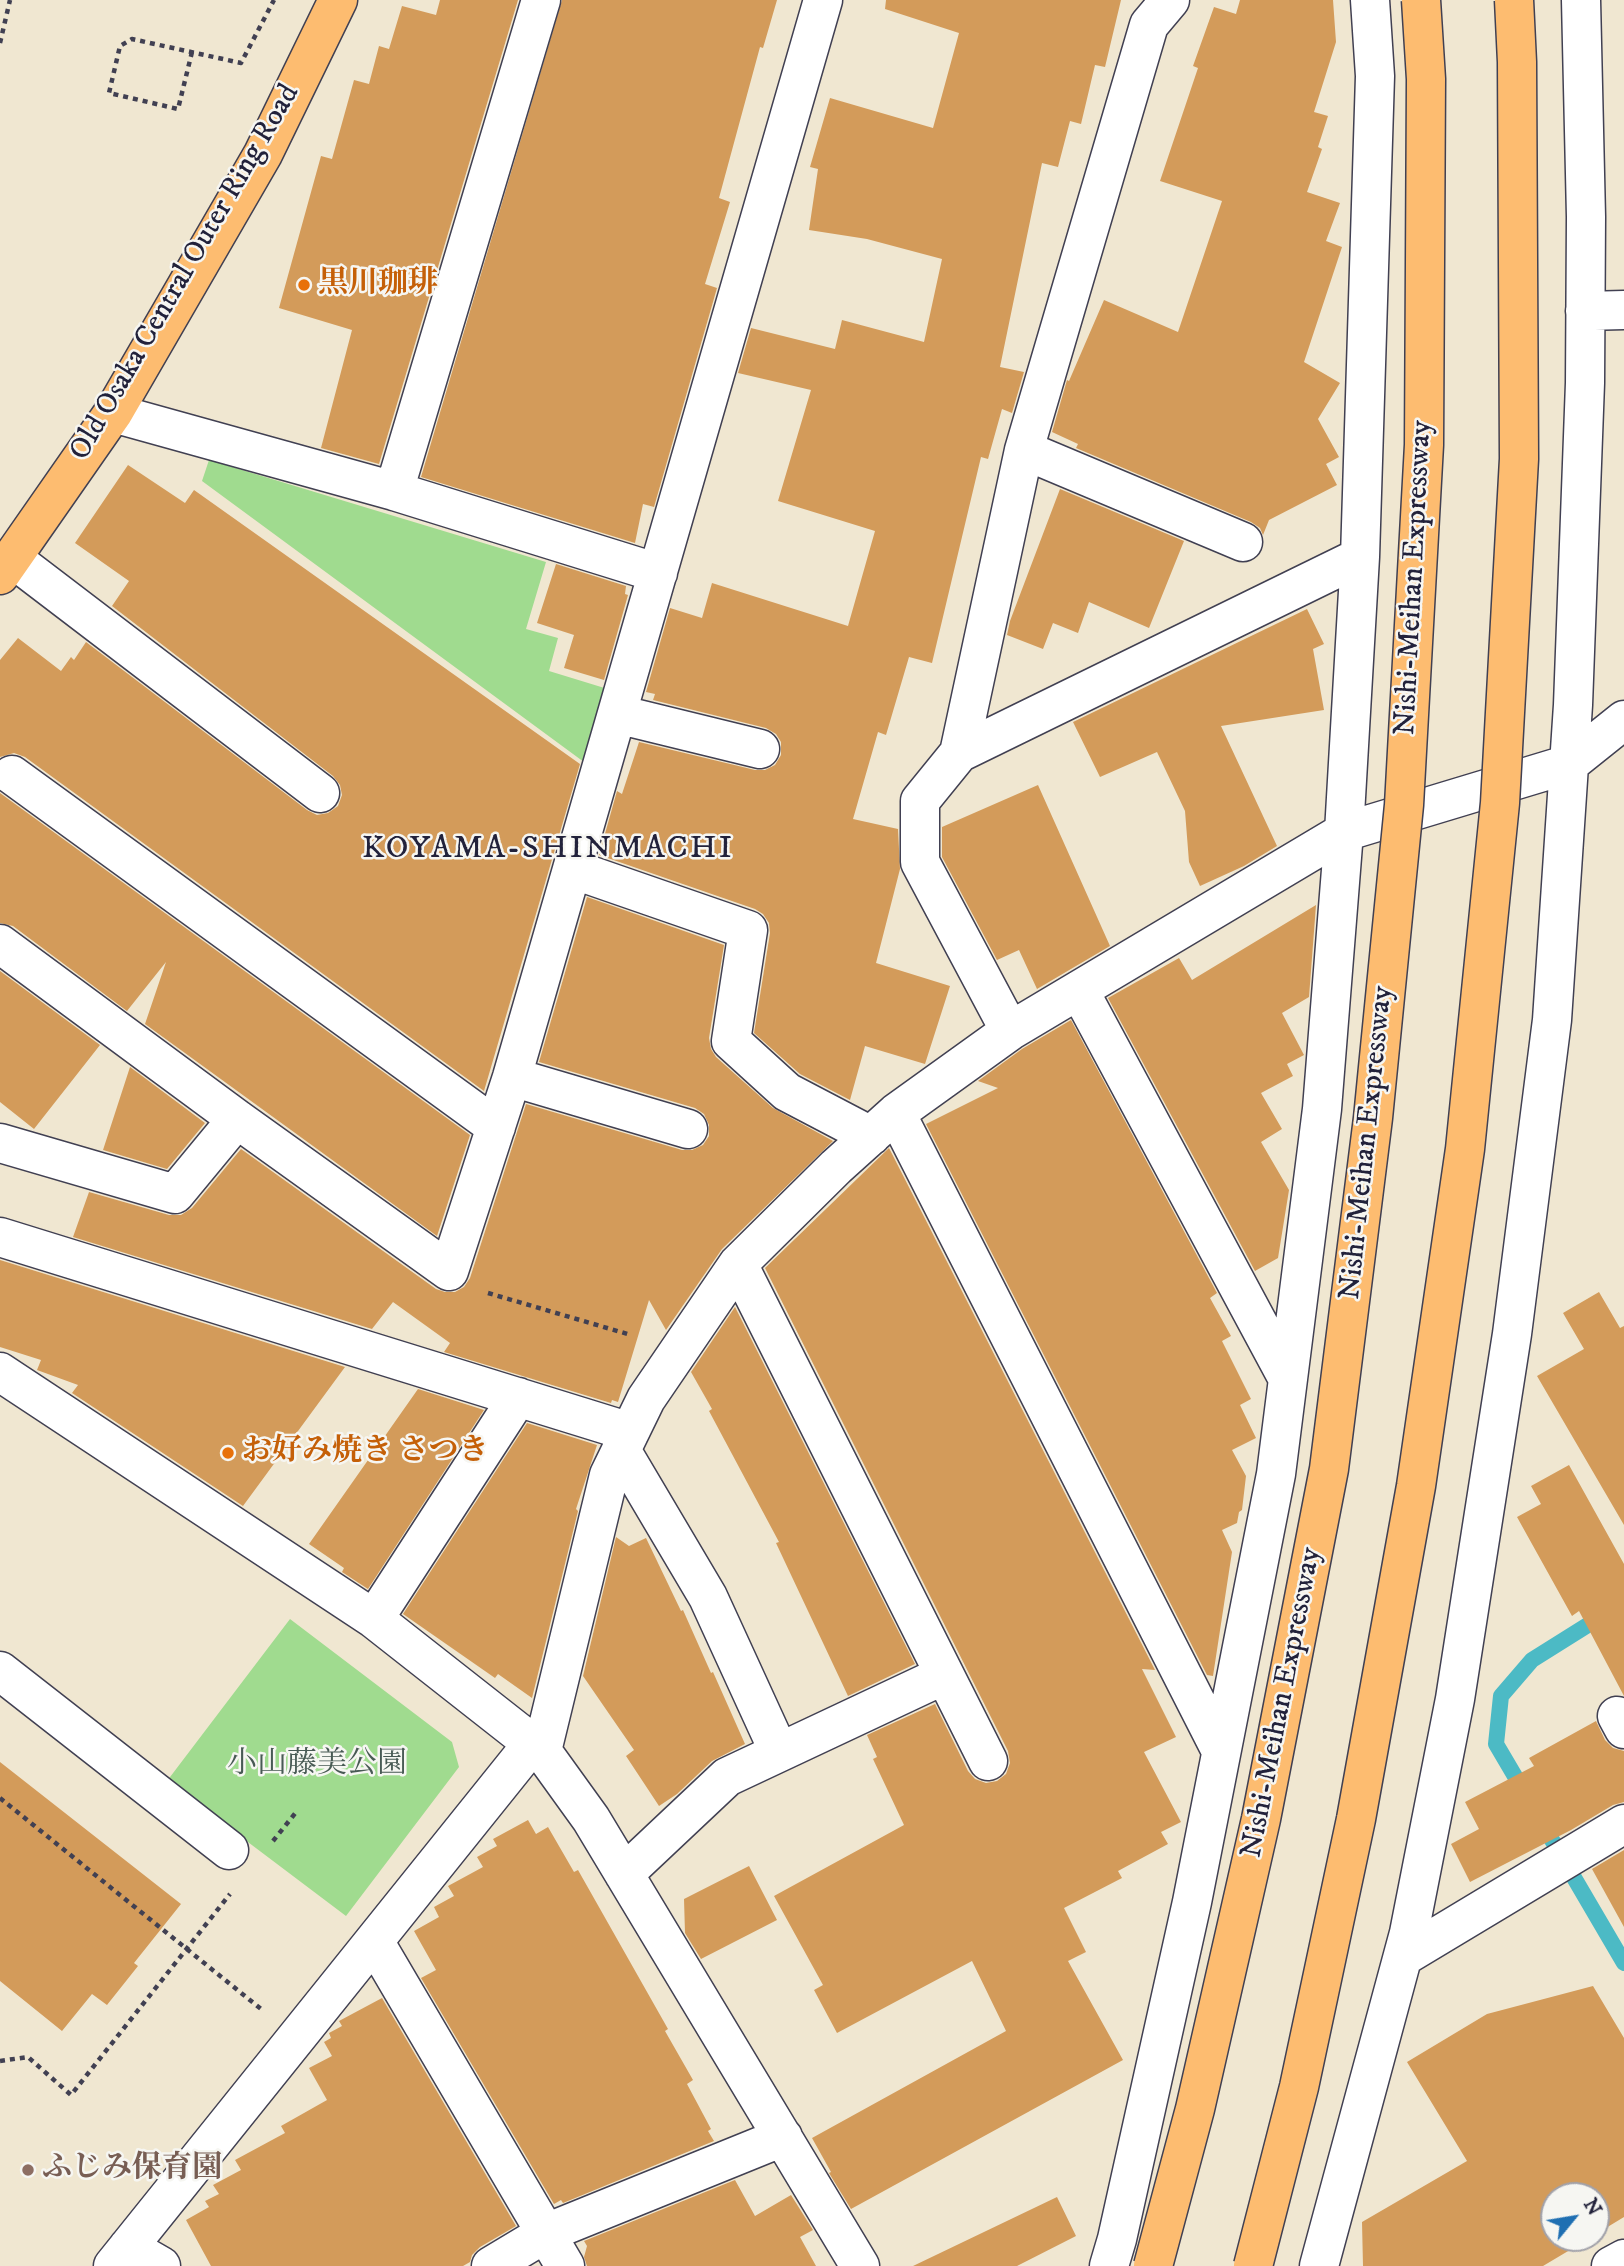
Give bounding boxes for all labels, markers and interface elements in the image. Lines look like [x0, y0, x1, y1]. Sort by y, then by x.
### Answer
street label: Old Osaka Central Outer Ring Road [63, 79, 309, 467]
place label: 黒川珈琲 [318, 267, 438, 303]
marker: 黒川珈琲 [296, 277, 312, 293]
street label: Nishi-Meihan Expressway [1389, 420, 1441, 736]
district label: KOYAMA-SHINMACHI [364, 831, 732, 869]
street label: Nishi-Meihan Expressway [1334, 984, 1402, 1302]
place label: お好み焼き さつき [242, 1435, 488, 1471]
marker: お好み焼き さつき [220, 1445, 236, 1461]
street label: Nishi-Meihan Expressway [1235, 1545, 1331, 1861]
park label: 小山藤美公園 [227, 1748, 407, 1784]
place label: ふじみ保育園 [42, 2152, 222, 2188]
marker: ふじみ保育園 [20, 2162, 36, 2178]
north arrow [1540, 2182, 1610, 2252]
text: N [1578, 2195, 1606, 2220]

